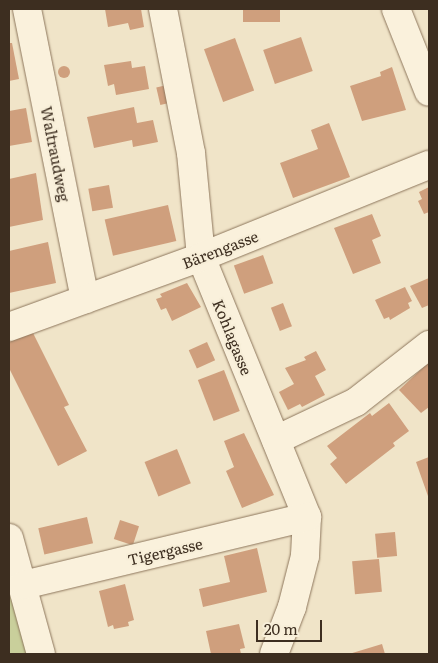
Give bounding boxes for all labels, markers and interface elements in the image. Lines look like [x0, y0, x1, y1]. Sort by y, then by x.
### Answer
street label: Waltraudweg [38, 105, 74, 203]
street label: Bärengasse [180, 226, 260, 272]
street label: Kohlagasse [210, 296, 256, 378]
street label: Tigergasse [126, 534, 204, 568]
scale bar [258, 610, 324, 642]
text: 20 m [264, 617, 298, 640]

